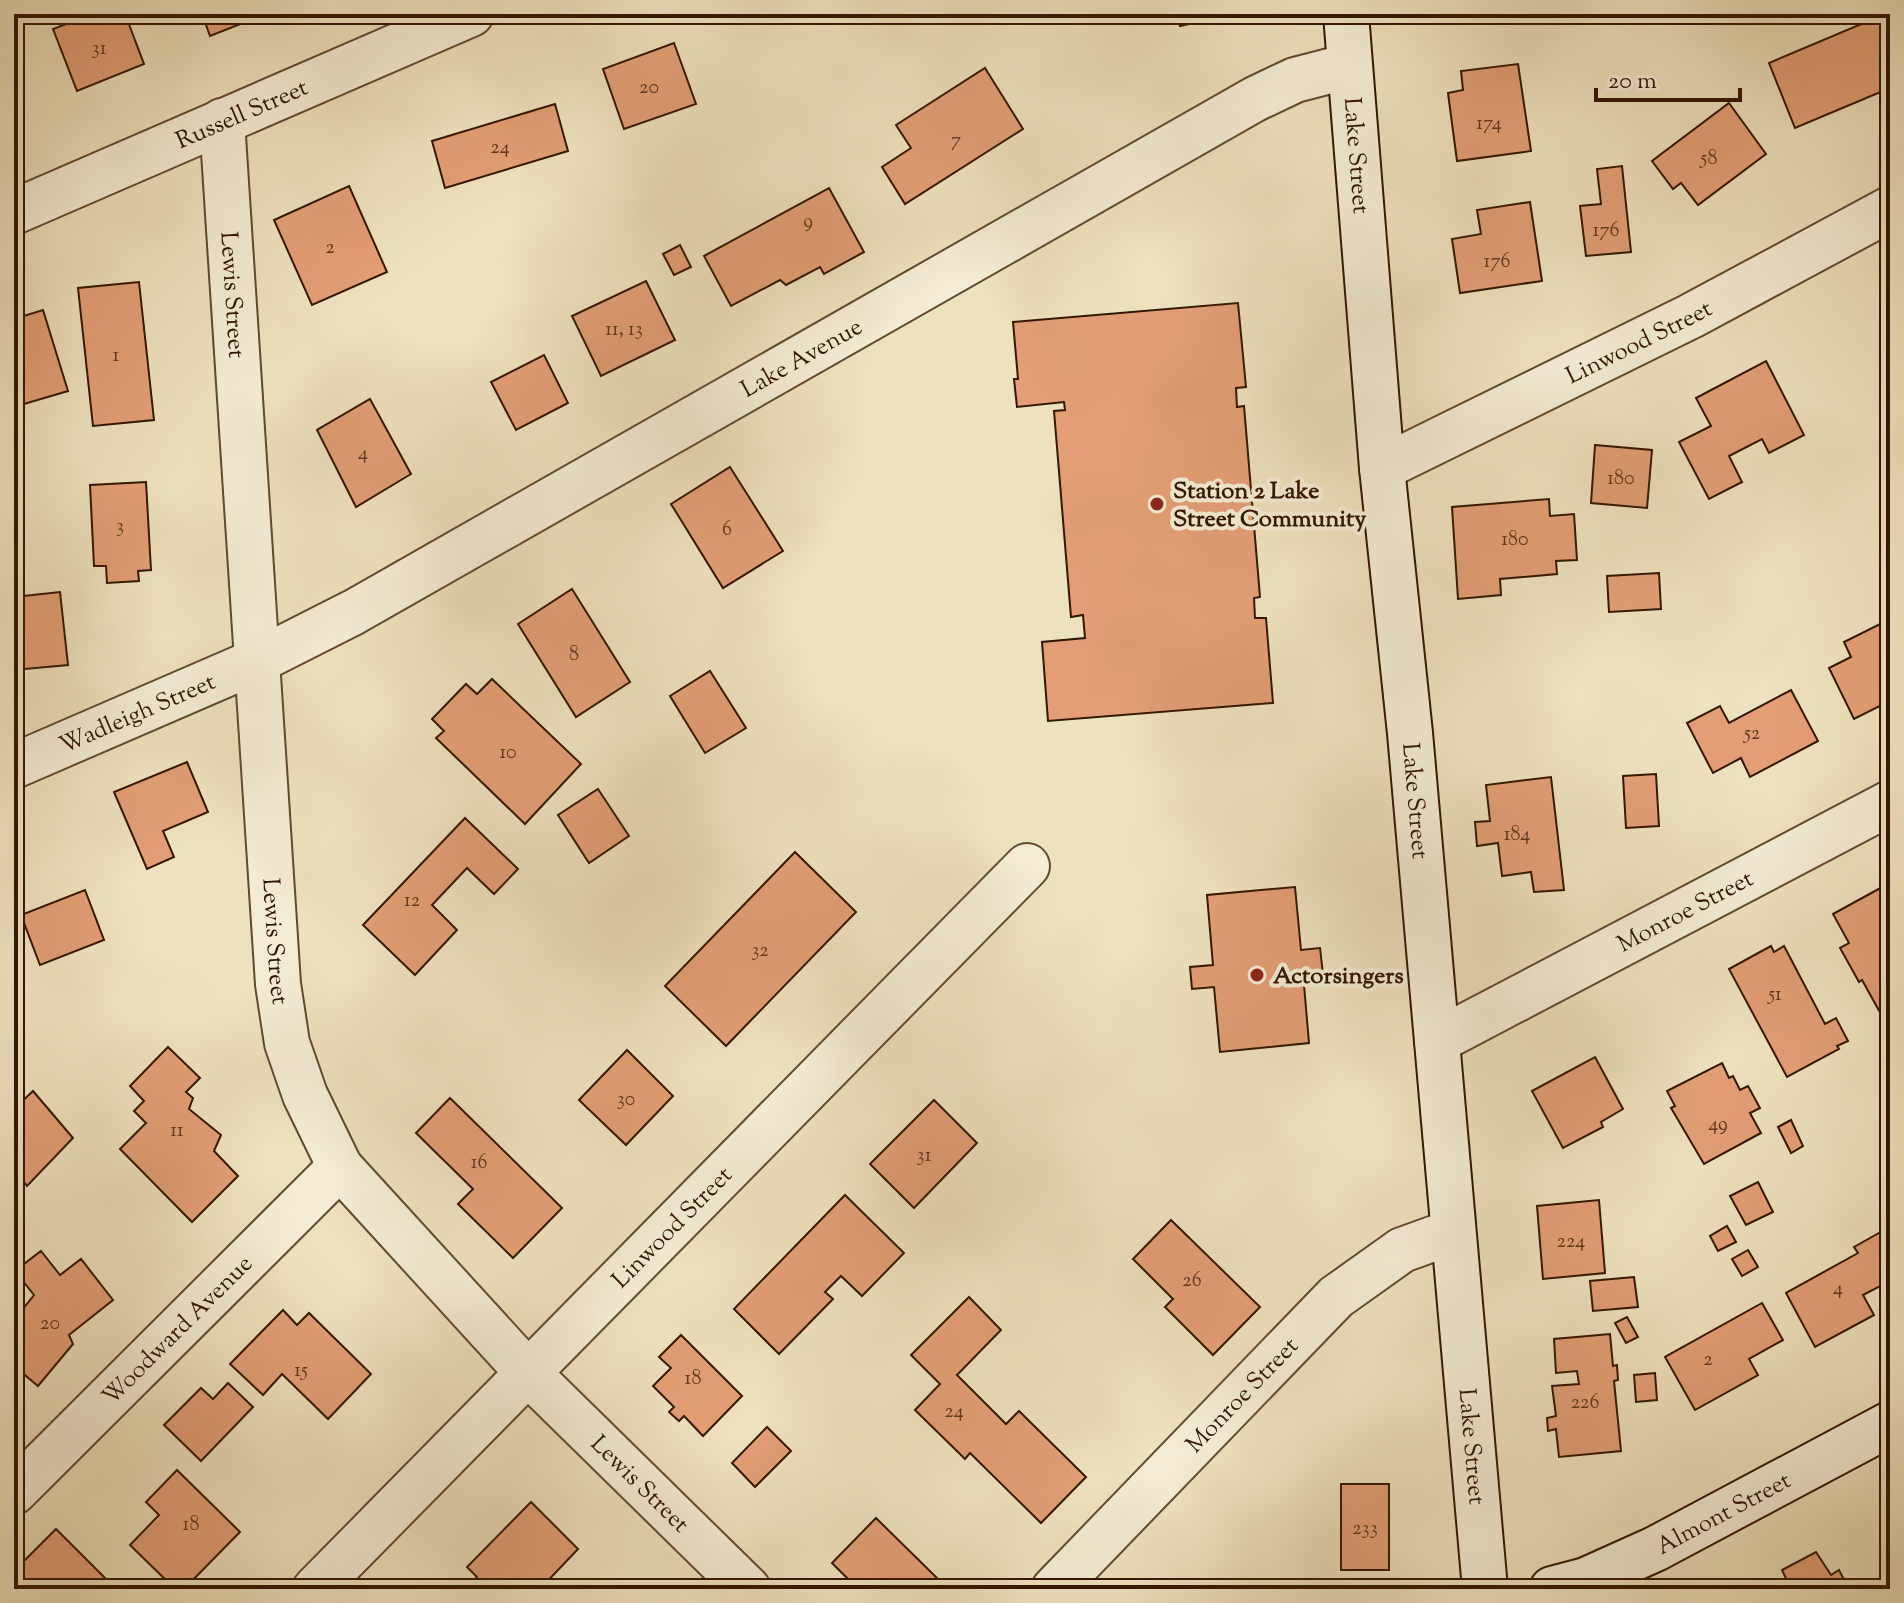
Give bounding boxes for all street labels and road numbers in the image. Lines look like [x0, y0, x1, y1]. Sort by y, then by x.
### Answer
street label: Russell Street [171, 72, 314, 159]
street label: Lake Street [1334, 96, 1377, 215]
street label: Lewis Street [210, 230, 252, 359]
street label: Linwood Street [1561, 293, 1719, 394]
street label: Lake Avenue [735, 311, 869, 407]
street label: Wadleigh Street [54, 666, 221, 763]
street label: Lake Street [1392, 741, 1436, 861]
street label: Monroe Street [1612, 863, 1760, 962]
street label: Lewis Street [252, 877, 296, 1007]
street label: Linwood Street [605, 1160, 741, 1297]
street label: Woodward Avenue [95, 1248, 261, 1414]
street label: Monroe Street [1179, 1331, 1307, 1462]
street label: Lake Street [1448, 1387, 1493, 1506]
street label: Lewis Street [582, 1428, 696, 1541]
street label: Almont Street [1651, 1465, 1798, 1564]

